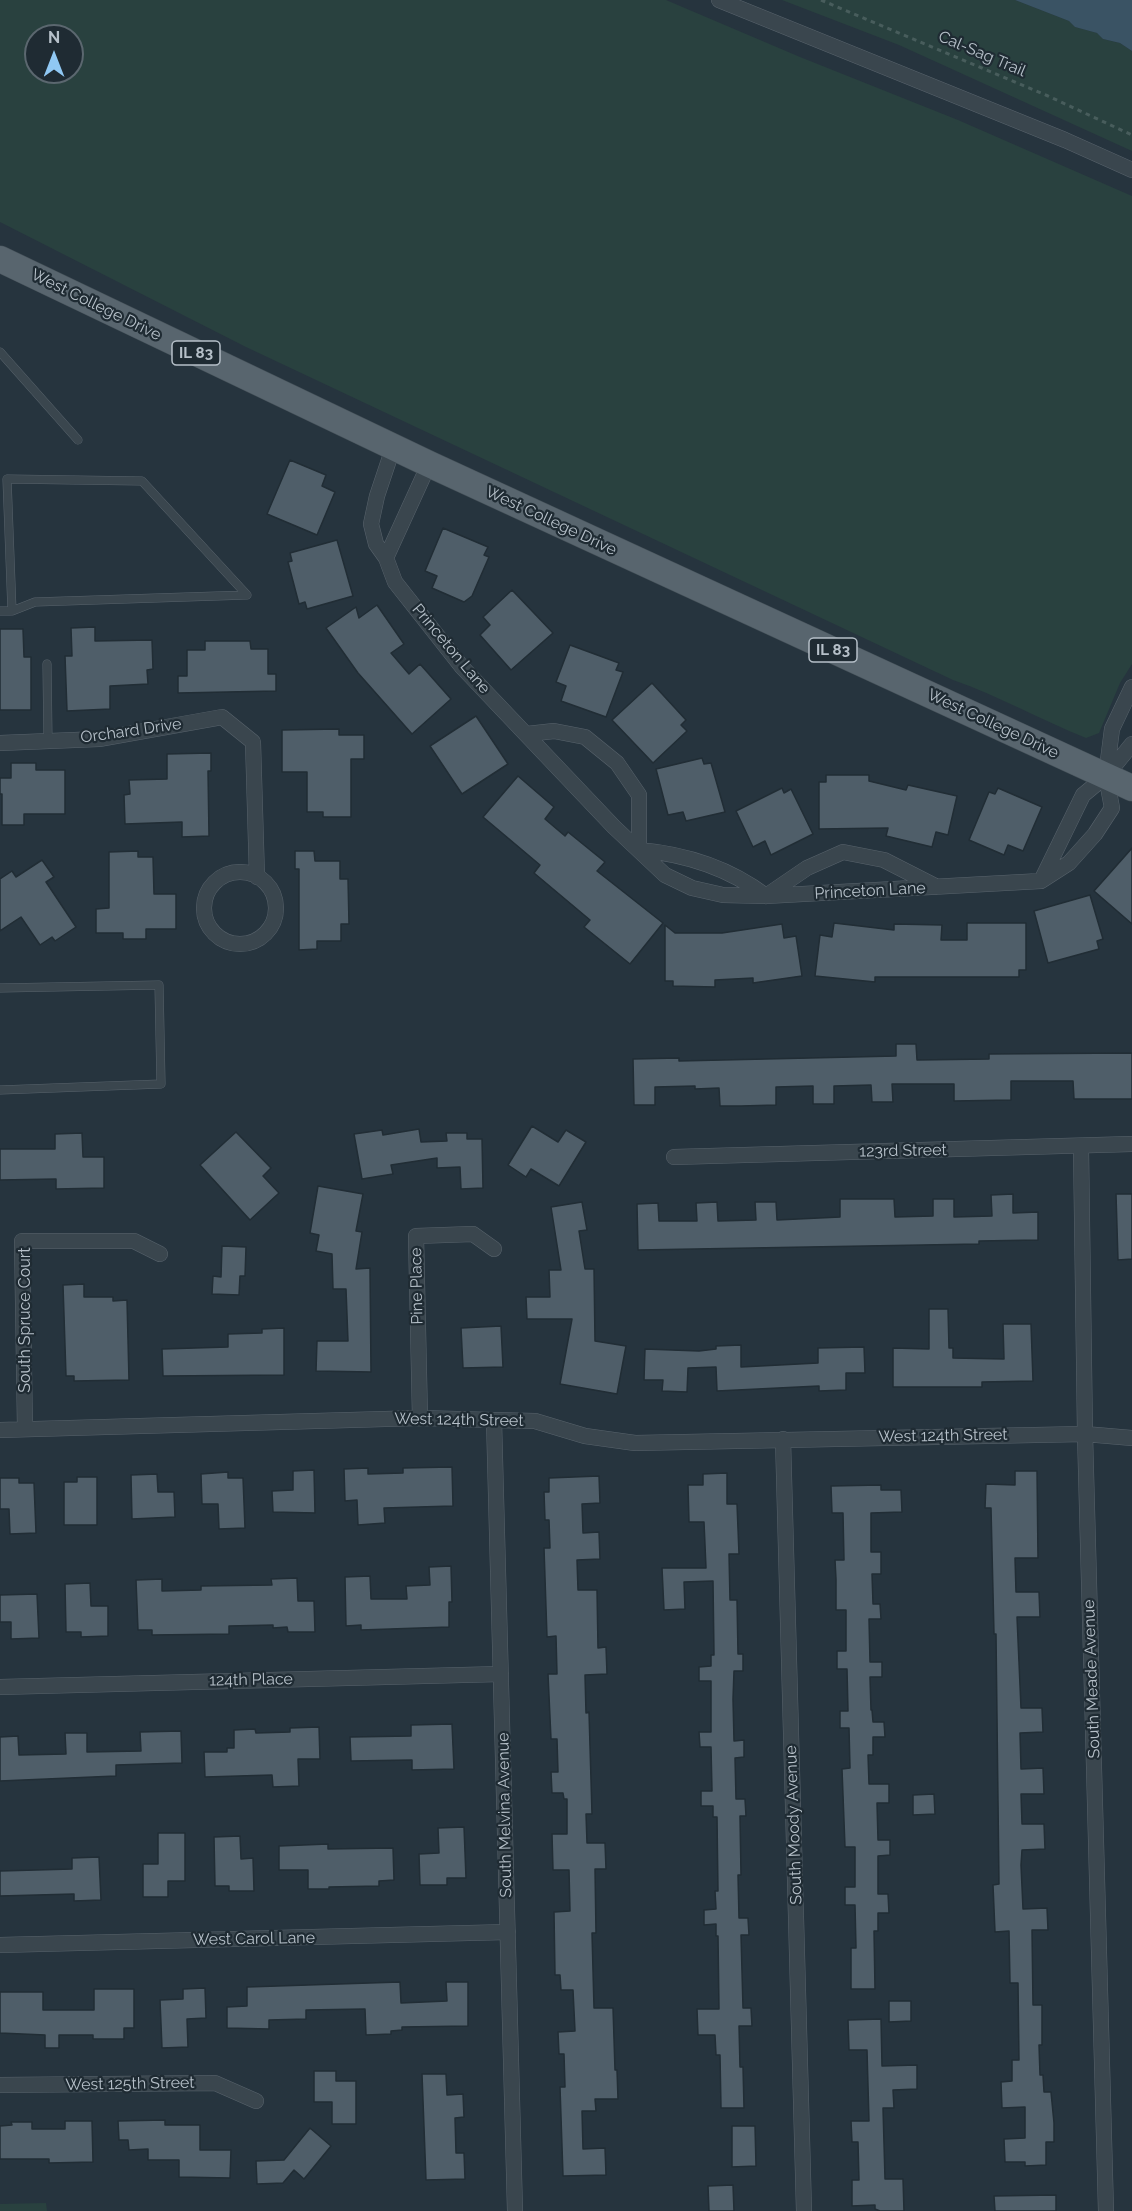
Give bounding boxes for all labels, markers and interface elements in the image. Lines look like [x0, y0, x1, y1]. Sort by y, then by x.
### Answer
north arrow [24, 24, 84, 84]
street label: Cal-Sag Trail [935, 27, 1029, 81]
text: N [48, 28, 60, 47]
street label: West College Drive [28, 265, 164, 345]
road number: IL 83 [172, 341, 220, 365]
street label: West College Drive [482, 482, 620, 560]
street label: Princeton Lane [408, 600, 494, 698]
road number: IL 83 [809, 638, 857, 662]
street label: West College Drive [924, 685, 1062, 763]
street label: Orchard Drive [79, 714, 183, 748]
street label: Princeton Lane [814, 879, 926, 903]
street label: 123rd Street [859, 1141, 947, 1161]
street label: South Spruce Court [15, 1247, 35, 1393]
street label: Pine Place [407, 1247, 427, 1325]
street label: West 124th Street [394, 1409, 524, 1431]
street label: West 124th Street [878, 1425, 1008, 1447]
street label: South Meade Avenue [1080, 1599, 1104, 1759]
street label: 124th Place [209, 1670, 293, 1690]
street label: South Melvina Avenue [494, 1732, 516, 1898]
street label: South Moody Avenue [782, 1745, 806, 1905]
street label: West Carol Lane [193, 1928, 315, 1950]
street label: West 125th Street [65, 2073, 195, 2095]

